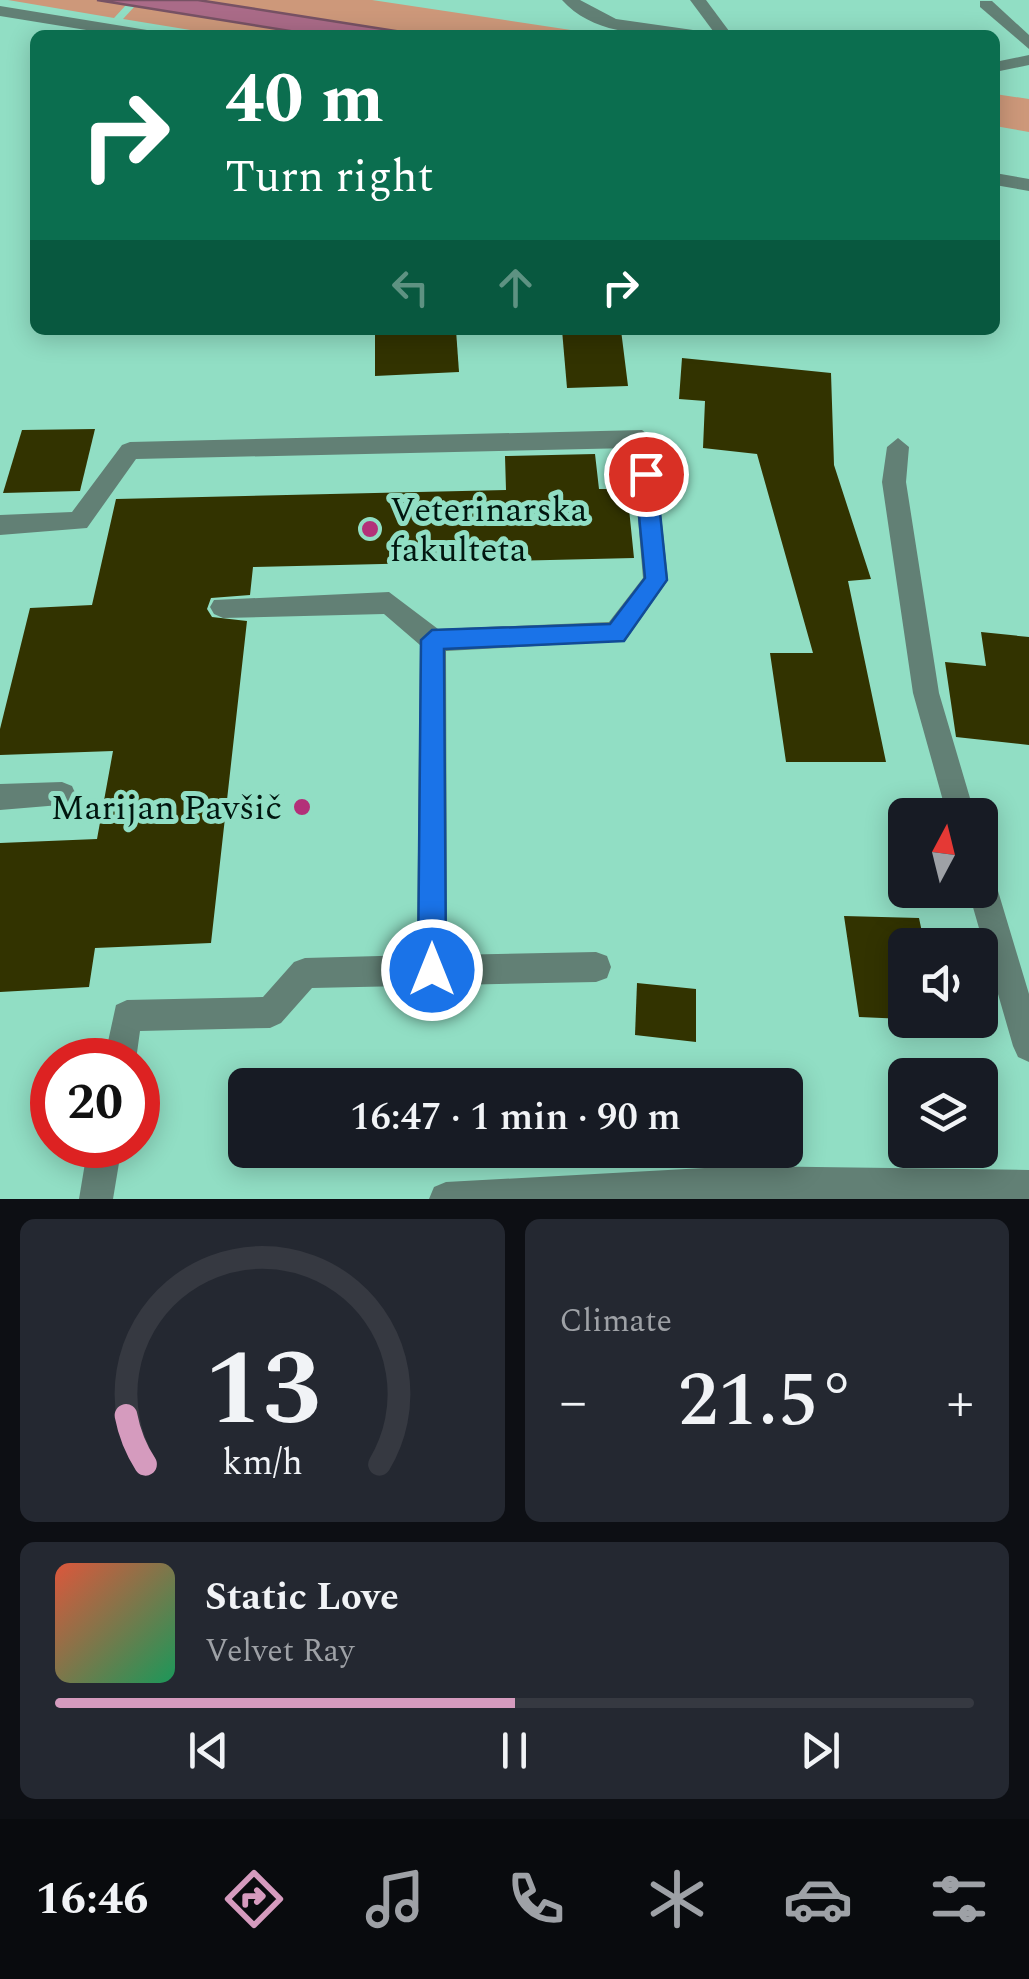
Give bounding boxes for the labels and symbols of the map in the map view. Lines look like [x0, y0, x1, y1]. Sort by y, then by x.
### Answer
pin [604, 432, 689, 517]
place label: Veterinarska fakulteta [390, 484, 588, 577]
marker: Veterinarska fakulteta [359, 518, 381, 540]
place label: Marijan Pavšič [51, 782, 282, 835]
marker: Marijan Pavšič [291, 796, 313, 818]
north arrow [888, 798, 998, 908]
position arrow [380, 918, 484, 1022]
speed limit sign: 20 [30, 1038, 160, 1168]

